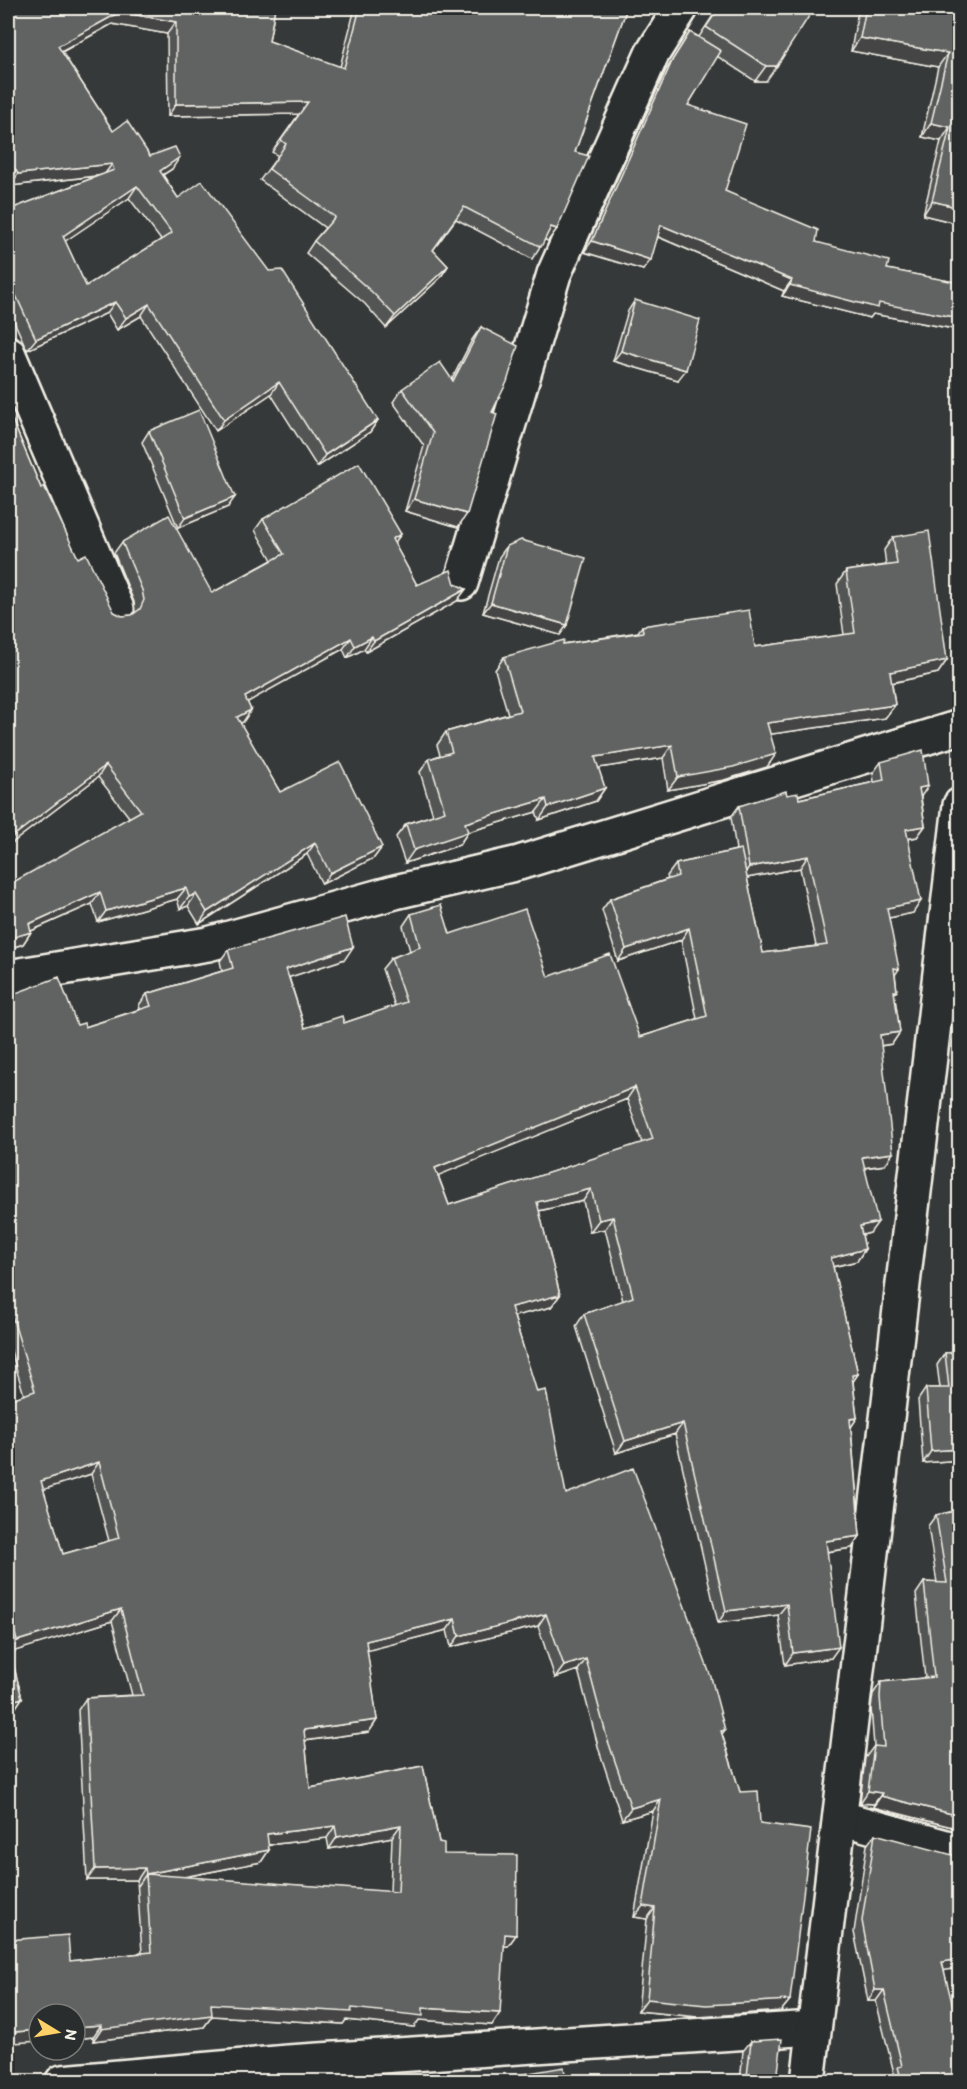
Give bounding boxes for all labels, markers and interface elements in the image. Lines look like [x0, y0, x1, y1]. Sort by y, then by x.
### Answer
north arrow [27, 2002, 87, 2062]
text: N [61, 2028, 82, 2042]

